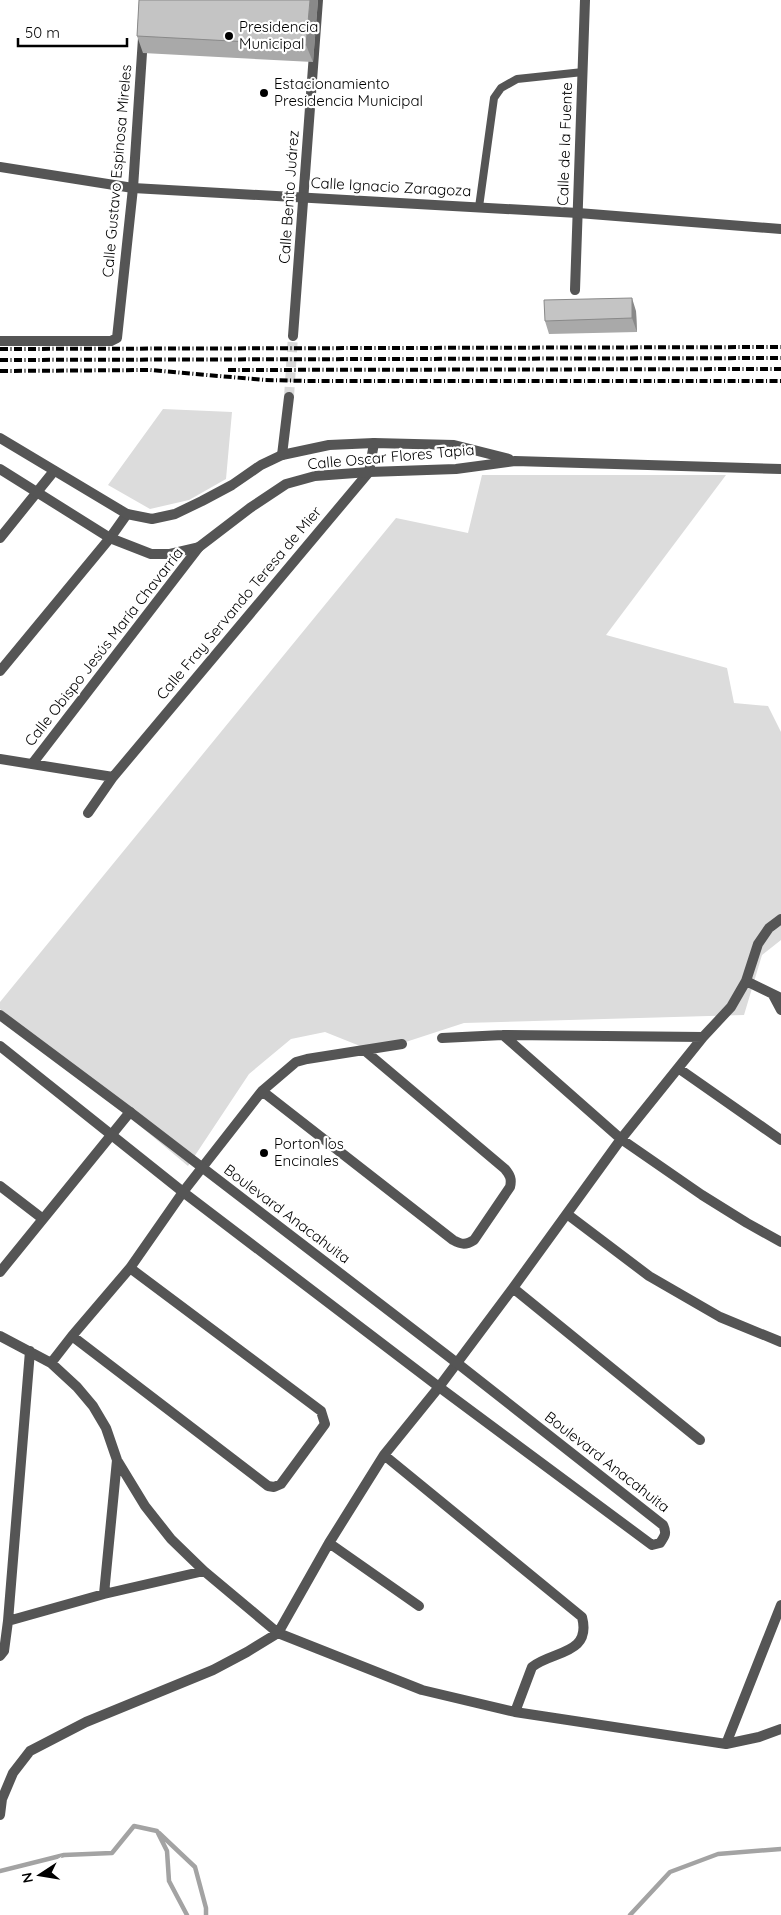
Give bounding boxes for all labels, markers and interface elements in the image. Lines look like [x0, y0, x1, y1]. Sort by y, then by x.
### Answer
scale bar [18, 15, 126, 47]
place label: Presidencia Municipal [239, 17, 318, 53]
text: 50 m [25, 23, 60, 42]
marker: Presidencia Municipal [223, 30, 235, 42]
street label: Calle Gustavo Espinosa Mireles [98, 64, 135, 278]
place label: Estacionamiento Presidencia Municipal [274, 74, 423, 110]
street label: Calle de la Fuente [553, 82, 576, 206]
marker: Estacionamiento Presidencia Municipal [258, 87, 270, 99]
street label: Calle Benito Juárez [274, 130, 303, 264]
street label: Calle Ignacio Zaragoza [310, 173, 472, 200]
street label: Calle Oscar Flores Tapia [307, 440, 475, 473]
street label: Calle Fray Servando Teresa de Mier [152, 502, 325, 703]
street label: Calle Obispo Jesús María Chavarría [20, 544, 187, 750]
place label: Porton los Encinales [274, 1134, 344, 1170]
marker: Porton los Encinales [258, 1147, 270, 1159]
street label: Boulevard Anacahuita [220, 1160, 354, 1267]
street label: Boulevard Anacahuita [541, 1407, 674, 1516]
north arrow [15, 1850, 65, 1900]
text: N [17, 1871, 37, 1885]

